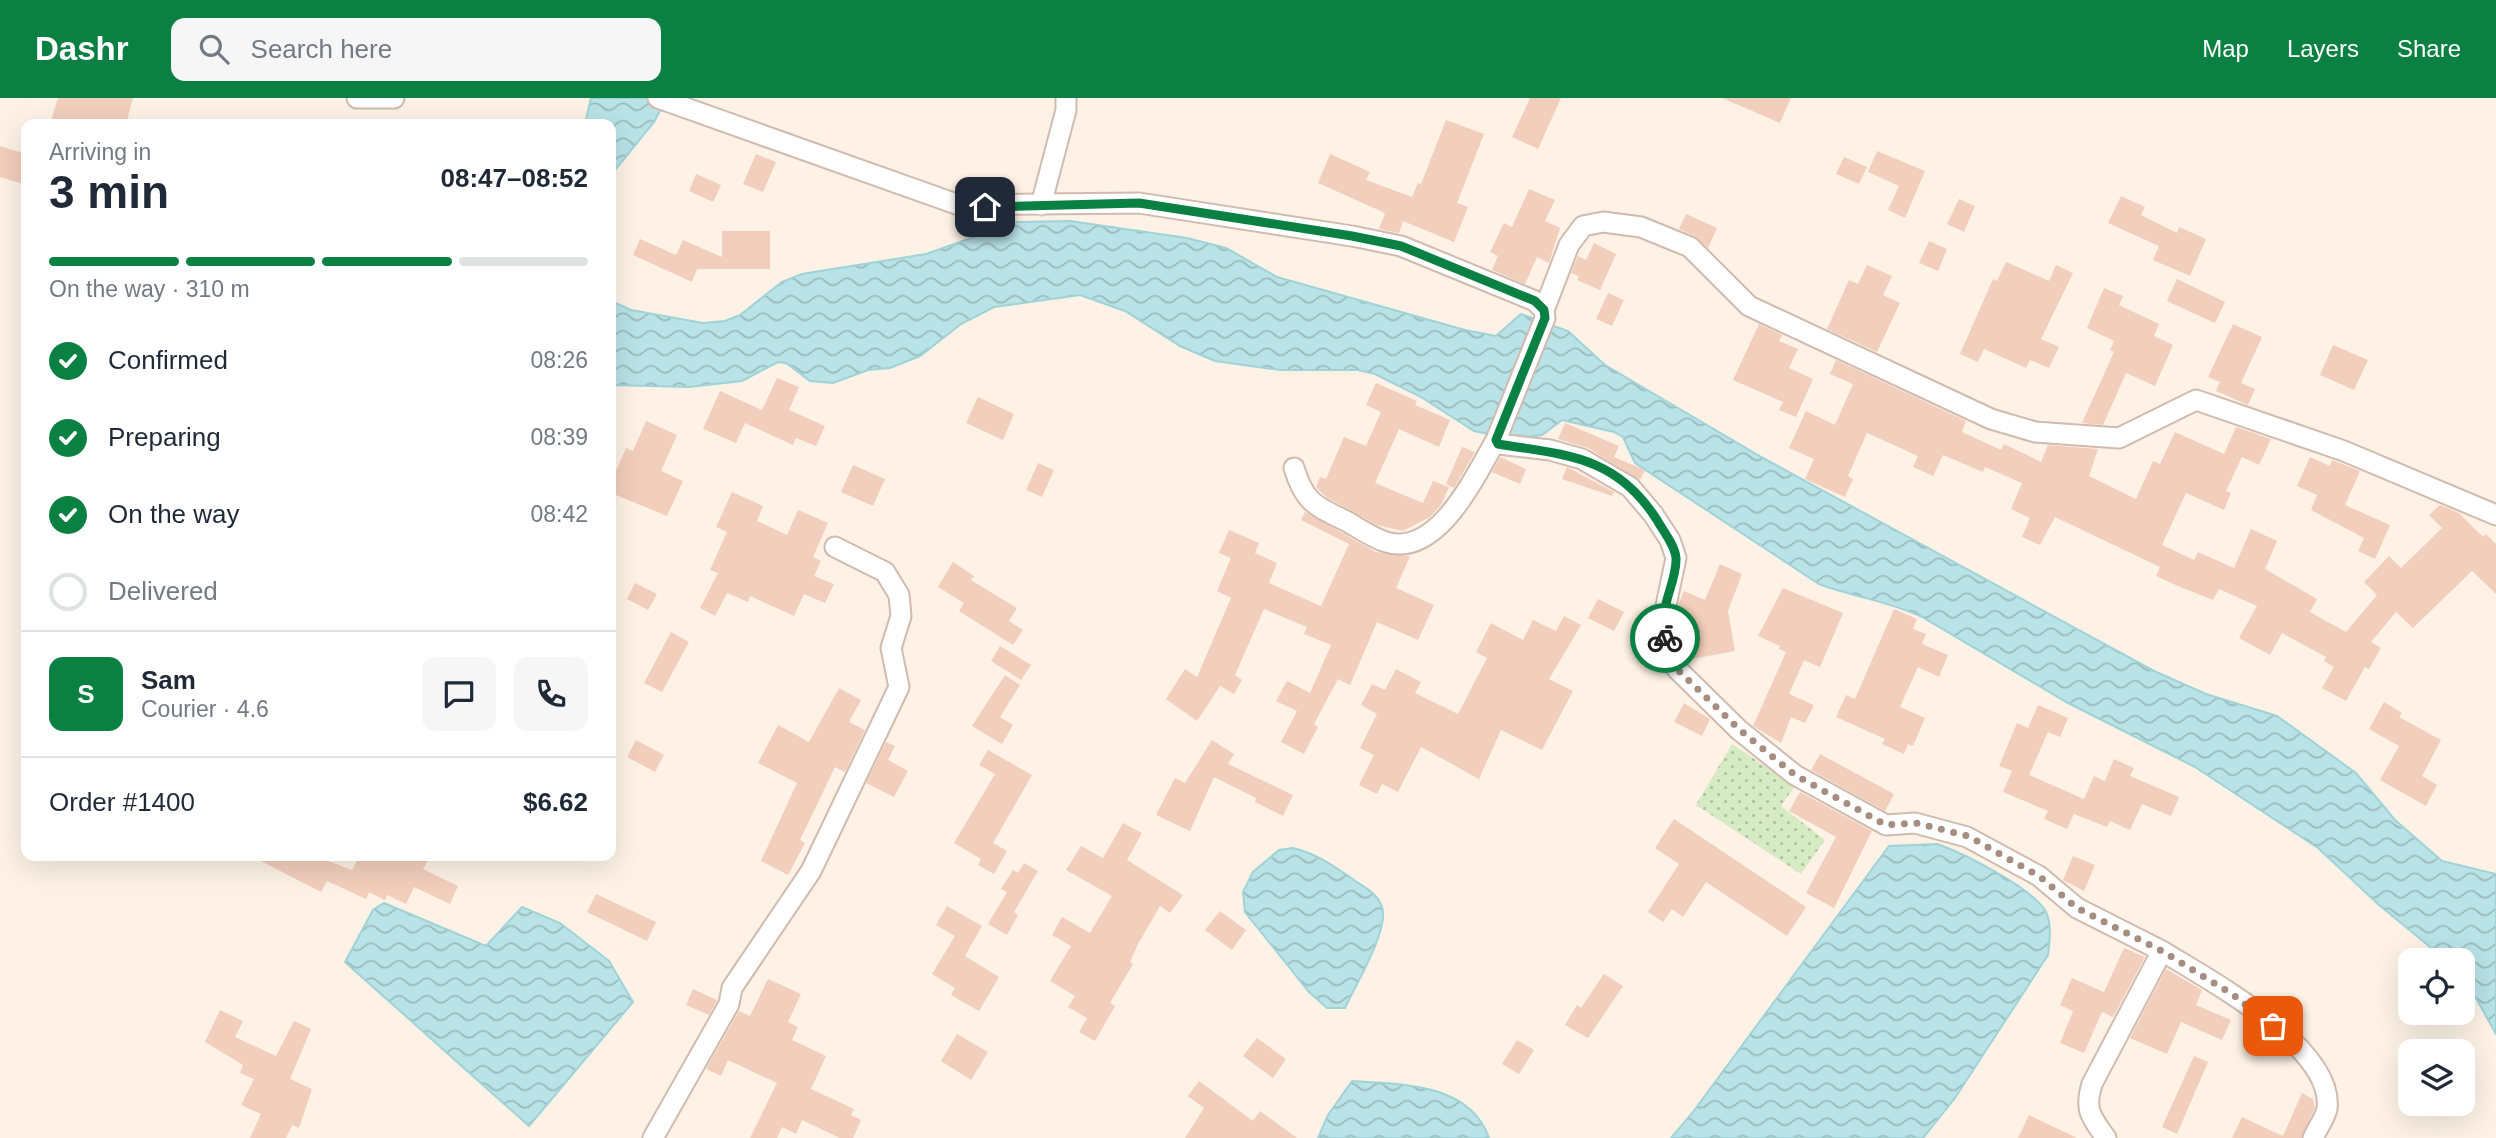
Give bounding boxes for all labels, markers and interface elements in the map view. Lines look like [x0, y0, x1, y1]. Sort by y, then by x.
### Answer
search box [171, 18, 661, 81]
text: Dashr [35, 30, 129, 67]
icon: search [195, 30, 233, 68]
text: Search here [251, 34, 392, 64]
text: Map [2202, 35, 2249, 62]
text: Layers [2287, 35, 2359, 62]
text: Share [2397, 35, 2461, 62]
text: Arriving in [49, 139, 151, 165]
text: 08:47–08:52 [441, 163, 588, 193]
text: 3 min [49, 166, 169, 218]
pin [955, 177, 1015, 237]
icon: home [966, 188, 1004, 226]
text: On the way · 310 m [49, 276, 250, 302]
icon: check [49, 342, 87, 380]
text: Confirmed [108, 345, 228, 375]
text: 08:26 [530, 347, 588, 373]
icon: check [49, 419, 87, 457]
text: Preparing [108, 422, 221, 452]
text: 08:39 [530, 424, 588, 450]
icon: check [49, 496, 87, 534]
text: On the way [108, 499, 240, 529]
text: 08:42 [530, 501, 588, 527]
text: Delivered [108, 576, 218, 606]
courier [1630, 603, 1700, 673]
icon: bike [1646, 619, 1684, 657]
button: chat [422, 657, 496, 731]
button: phone [514, 657, 588, 731]
text: Sam [141, 665, 196, 695]
text: S [77, 679, 95, 709]
text: Courier · 4.6 [141, 696, 269, 722]
text: Order #1400 [49, 787, 195, 817]
text: $6.62 [523, 787, 588, 817]
map controls [2398, 948, 2475, 1116]
button: locate [2398, 948, 2475, 1025]
pin [2243, 996, 2303, 1056]
icon: bag [2254, 1007, 2292, 1045]
button: layers [2398, 1039, 2475, 1116]

